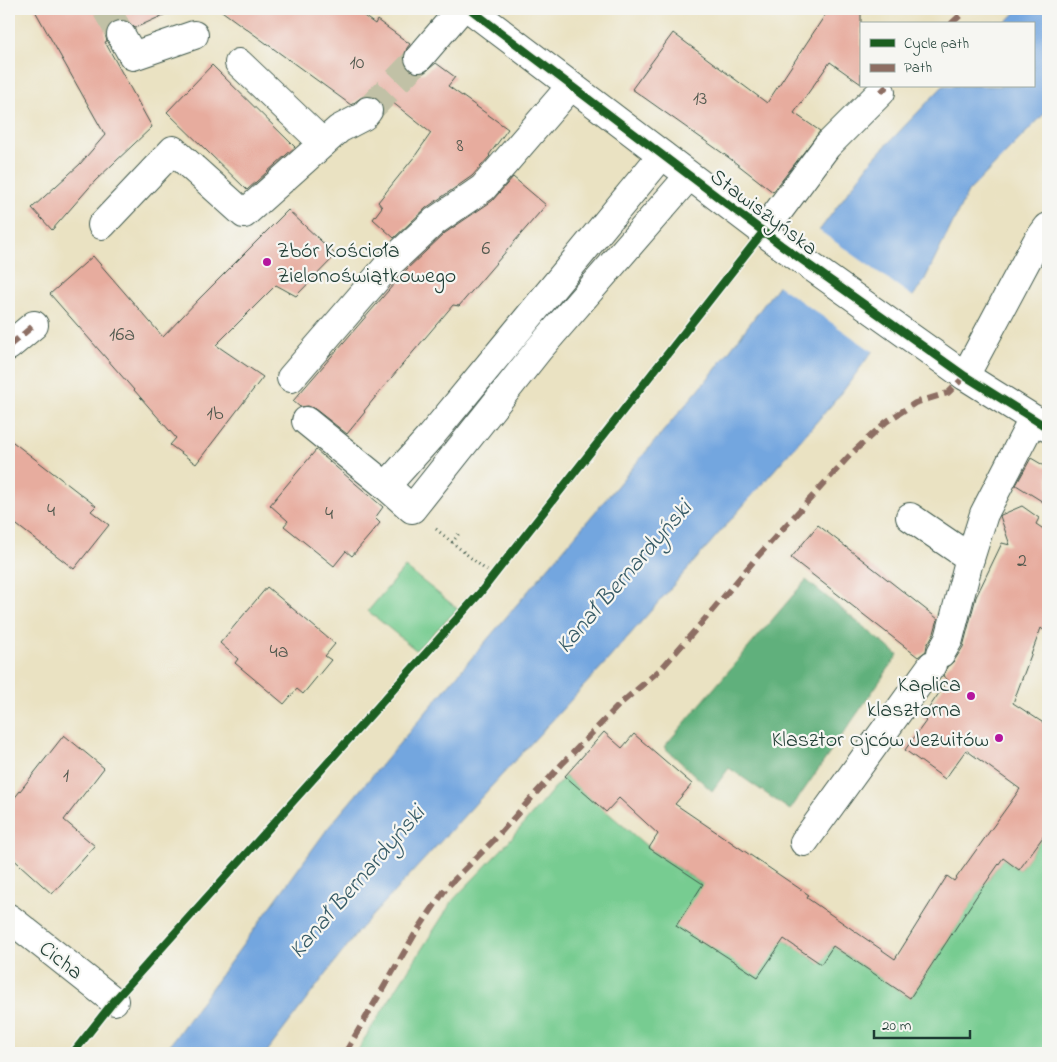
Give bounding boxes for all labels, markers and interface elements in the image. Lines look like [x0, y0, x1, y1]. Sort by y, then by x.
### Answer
legend [860, 22, 1034, 88]
text: Cycle path [904, 33, 969, 56]
house number: 10 [350, 49, 365, 78]
text: Path [904, 57, 932, 79]
house number: 13 [693, 85, 707, 114]
house number: 8 [456, 132, 464, 161]
street label: Stawiszyńska [702, 162, 824, 265]
house number: 6 [482, 235, 491, 264]
place label: Zbór Kościoła Zielonoświątkowego [277, 236, 456, 294]
marker: Zbór Kościoła Zielonoświątkowego [261, 256, 273, 268]
house number: 16a [109, 321, 135, 350]
house number: 1b [207, 400, 224, 429]
water label: Kanał Bernardyński [548, 491, 703, 662]
house number: 4 [47, 497, 55, 526]
house number: 4 [325, 500, 333, 529]
house number: 2 [1017, 547, 1027, 576]
house number: 4a [269, 638, 289, 667]
place label: Kaplica klasztorna [867, 670, 961, 727]
marker: Kaplica klasztorna [965, 690, 977, 702]
place label: Klasztor Ojców Jezuitów [772, 725, 989, 757]
marker: Klasztor Ojców Jezuitów [993, 732, 1005, 744]
house number: 1 [63, 762, 69, 791]
water label: Kanał Bernardyński [281, 796, 436, 967]
street label: Cicha [31, 934, 89, 989]
scale bar [874, 1007, 971, 1039]
text: 20 m [882, 1015, 912, 1037]

